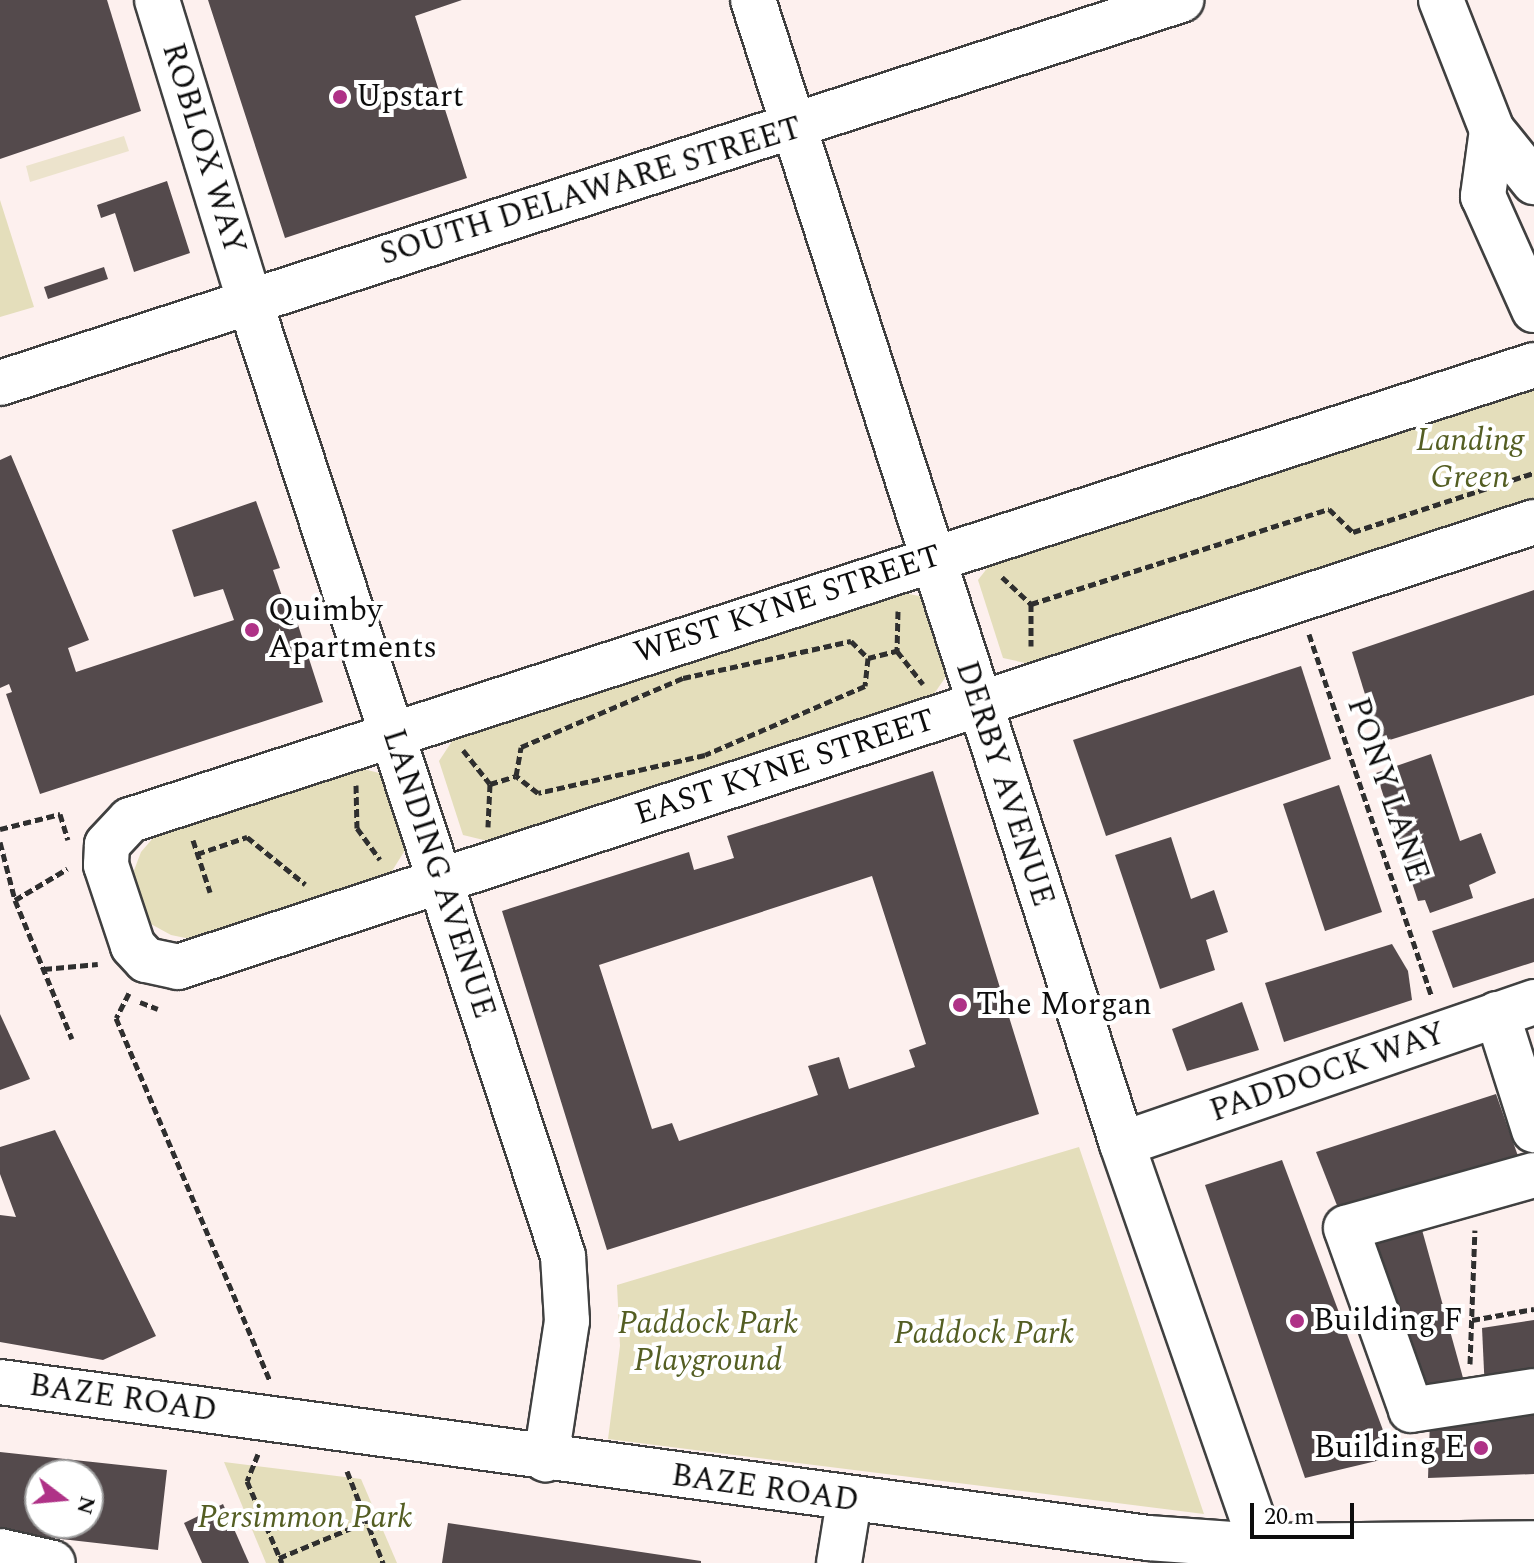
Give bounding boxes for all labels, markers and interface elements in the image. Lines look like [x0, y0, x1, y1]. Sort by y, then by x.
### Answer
street label: ROBLOX WAY [153, 39, 253, 259]
place label: Upstart [356, 78, 464, 116]
marker: Upstart [331, 88, 349, 106]
street label: SOUTH DELAWARE STREET [375, 109, 807, 275]
park label: Landing Green [1416, 423, 1524, 498]
street label: WEST KYNE STREET [630, 537, 946, 673]
place label: Quimby Apartments [268, 593, 437, 668]
marker: Quimby Apartments [243, 621, 261, 639]
street label: DERBY AVENUE [946, 657, 1062, 911]
street label: PONY LANE [1338, 693, 1436, 887]
street label: EAST KYNE STREET [630, 701, 940, 835]
street label: LANDING AVENUE [373, 724, 503, 1024]
place label: The Morgan [976, 986, 1152, 1024]
marker: The Morgan [951, 996, 969, 1014]
street label: PADDOCK WAY [1205, 1015, 1451, 1131]
place label: Building F [1313, 1302, 1463, 1340]
park label: Paddock Park Playground [618, 1306, 798, 1381]
marker: Building F [1288, 1312, 1306, 1330]
park label: Paddock Park [894, 1315, 1074, 1353]
street label: BAZE ROAD [27, 1367, 219, 1431]
place label: Building E [1314, 1429, 1465, 1467]
marker: Building E [1472, 1439, 1490, 1457]
street label: BAZE ROAD [669, 1457, 861, 1521]
north arrow [24, 1459, 104, 1539]
scale bar [1254, 1487, 1358, 1537]
text: N [67, 1492, 104, 1518]
park label: Persimmon Park [197, 1499, 413, 1537]
text: 20 m [1264, 1499, 1315, 1535]

